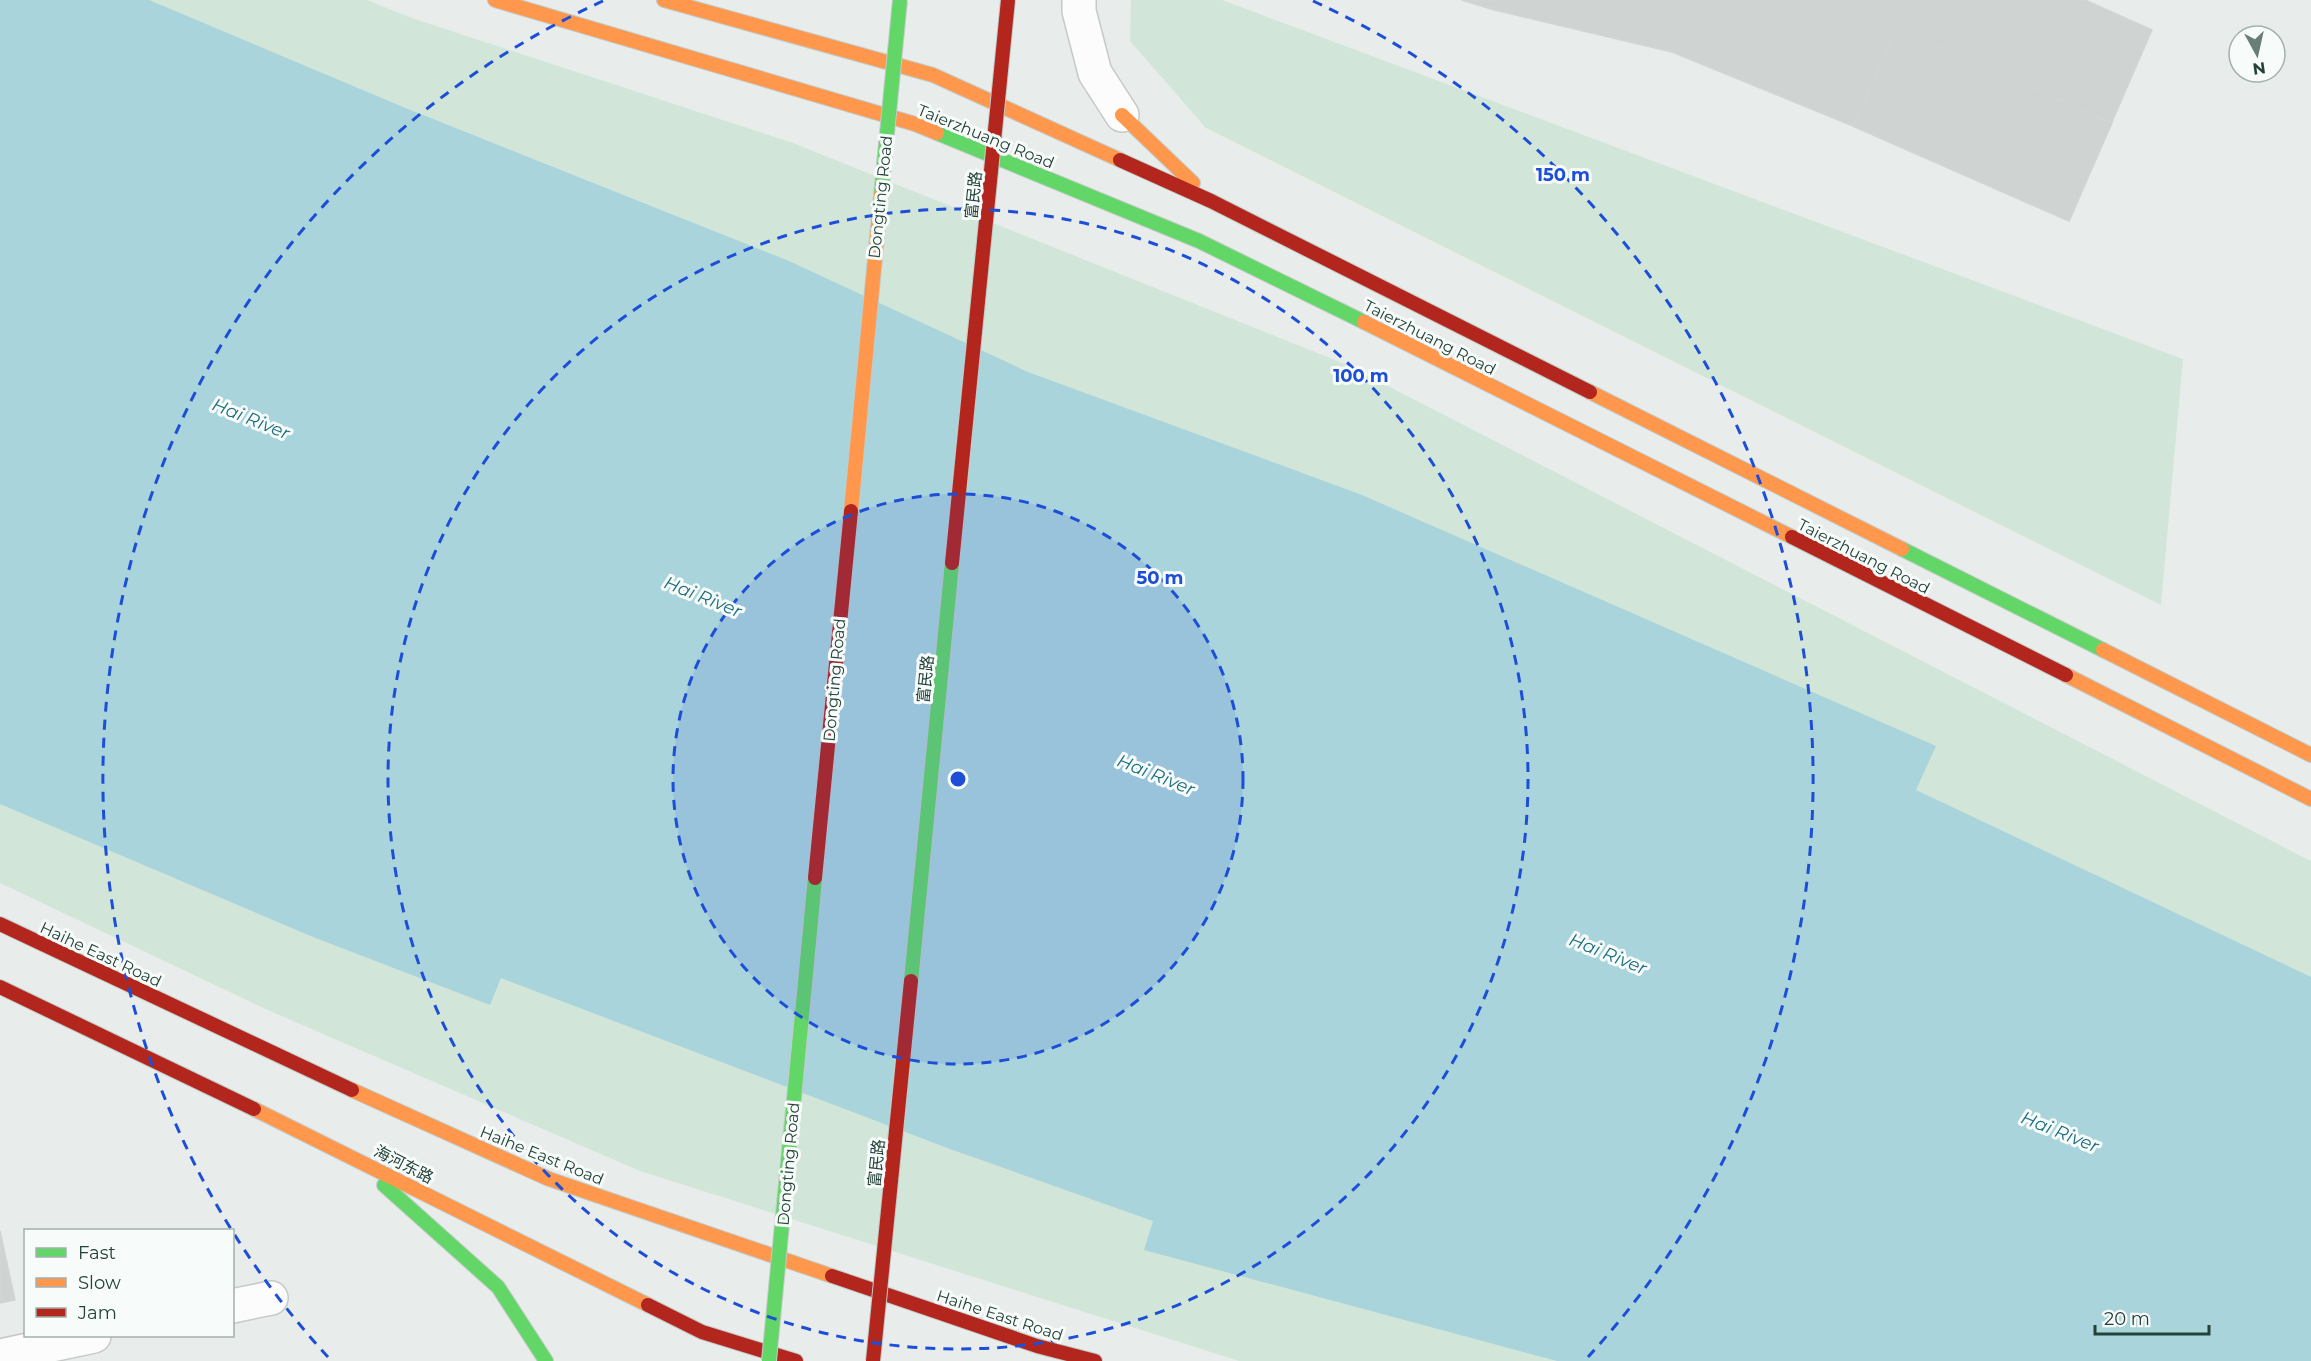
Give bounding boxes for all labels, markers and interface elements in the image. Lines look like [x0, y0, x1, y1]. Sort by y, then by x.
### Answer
north arrow [2227, 24, 2287, 84]
text: N [2251, 58, 2267, 79]
street label: Taierzhuang Road [915, 100, 1057, 173]
street label: Dongting Road [865, 135, 896, 260]
text: 150 m [1536, 164, 1590, 186]
street label: 富民路 [962, 170, 985, 220]
street label: Taierzhuang Road [1361, 296, 1499, 379]
text: 100 m [1333, 365, 1389, 387]
water label: Hai River [209, 393, 294, 445]
street label: Taierzhuang Road [1795, 515, 1933, 598]
text: 50 m [1137, 567, 1183, 589]
water label: Hai River [661, 571, 746, 623]
street label: Dongting Road [820, 618, 849, 742]
street label: 富民路 [914, 654, 937, 704]
water label: Hai River [1114, 749, 1199, 801]
centre of rings [948, 769, 968, 789]
street label: Haihe East Road [37, 918, 165, 991]
water label: Hai River [1566, 928, 1651, 980]
street label: Dongting Road [774, 1102, 803, 1226]
water label: Hai River [2018, 1106, 2103, 1158]
street label: Haihe East Road [477, 1122, 606, 1189]
street label: 富民路 [865, 1138, 888, 1188]
street label: 海河东路 [371, 1141, 437, 1187]
legend [24, 1229, 234, 1337]
text: Fast [78, 1242, 116, 1264]
text: Slow [78, 1272, 121, 1294]
street label: Haihe East Road [934, 1286, 1065, 1345]
scale bar [2095, 1298, 2209, 1336]
text: Jam [77, 1302, 117, 1324]
text: 20 m [2104, 1308, 2150, 1330]

